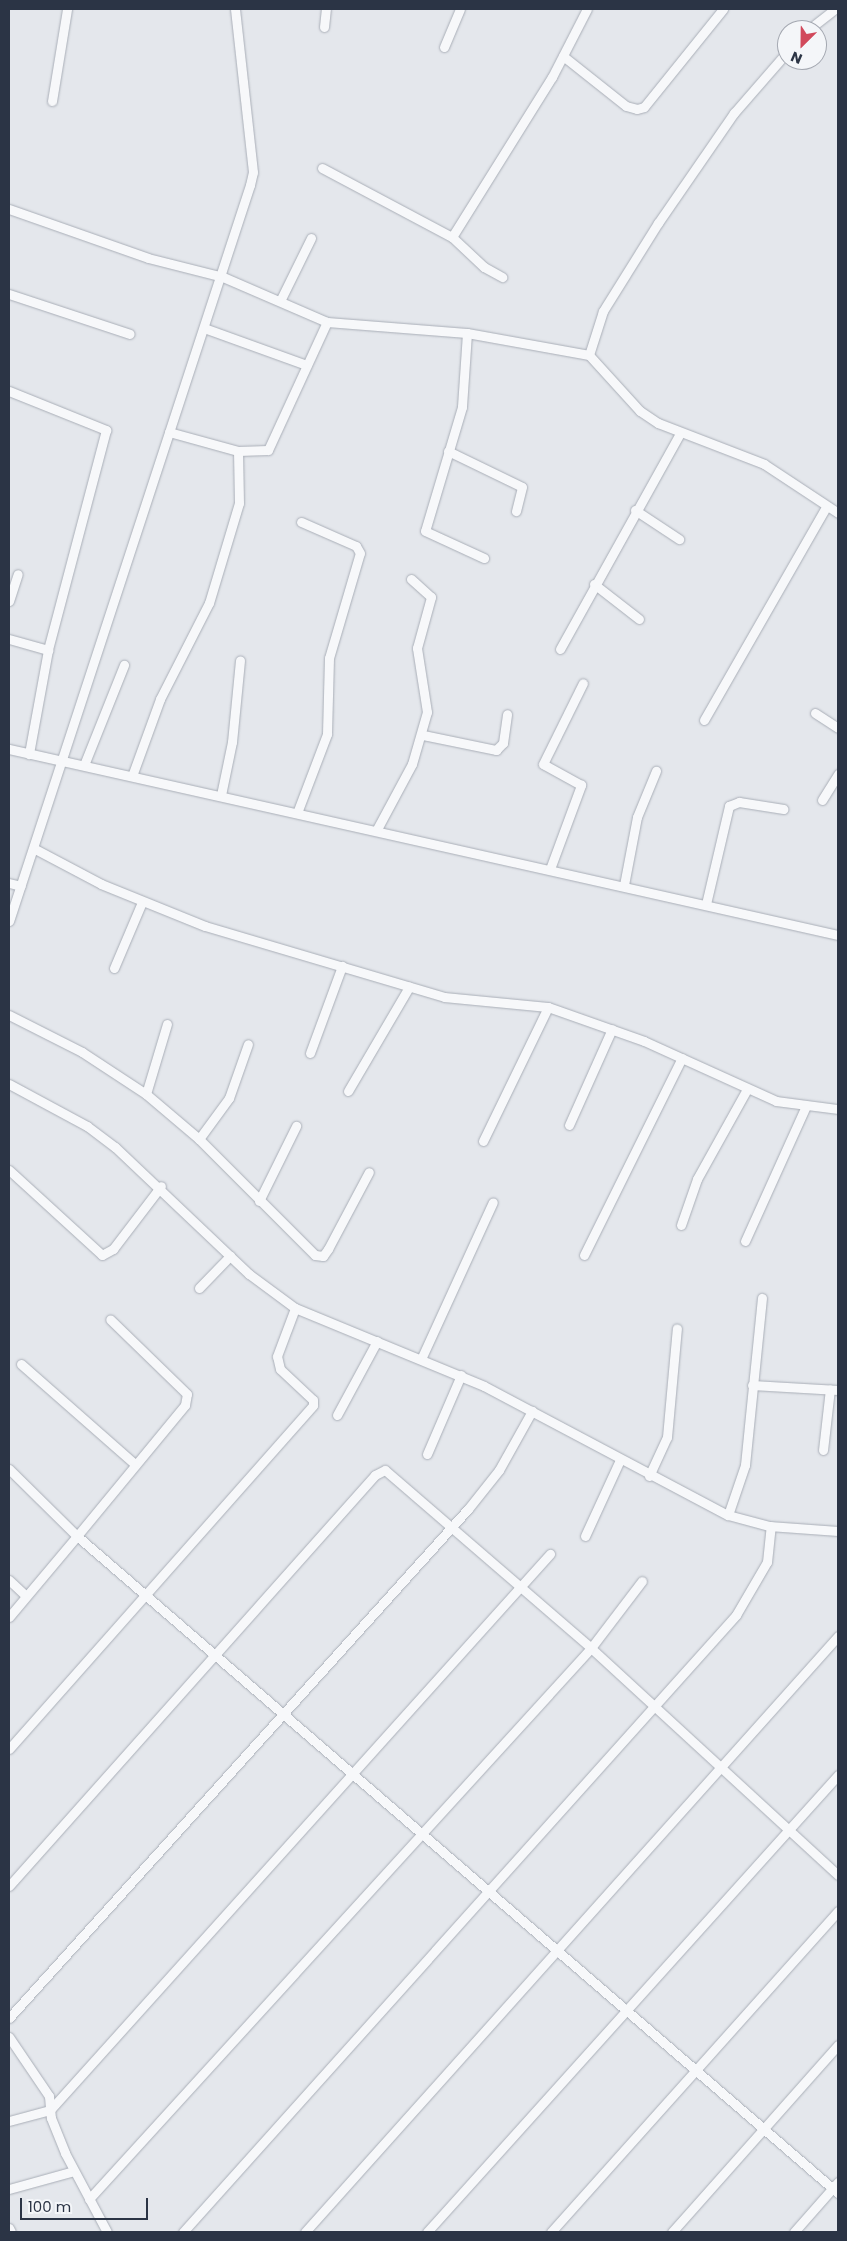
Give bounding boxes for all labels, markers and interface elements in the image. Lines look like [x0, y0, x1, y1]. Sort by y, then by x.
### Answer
north arrow [777, 20, 827, 70]
text: N [788, 47, 805, 69]
scale bar [22, 2188, 150, 2220]
text: 100 m [28, 2196, 71, 2217]

